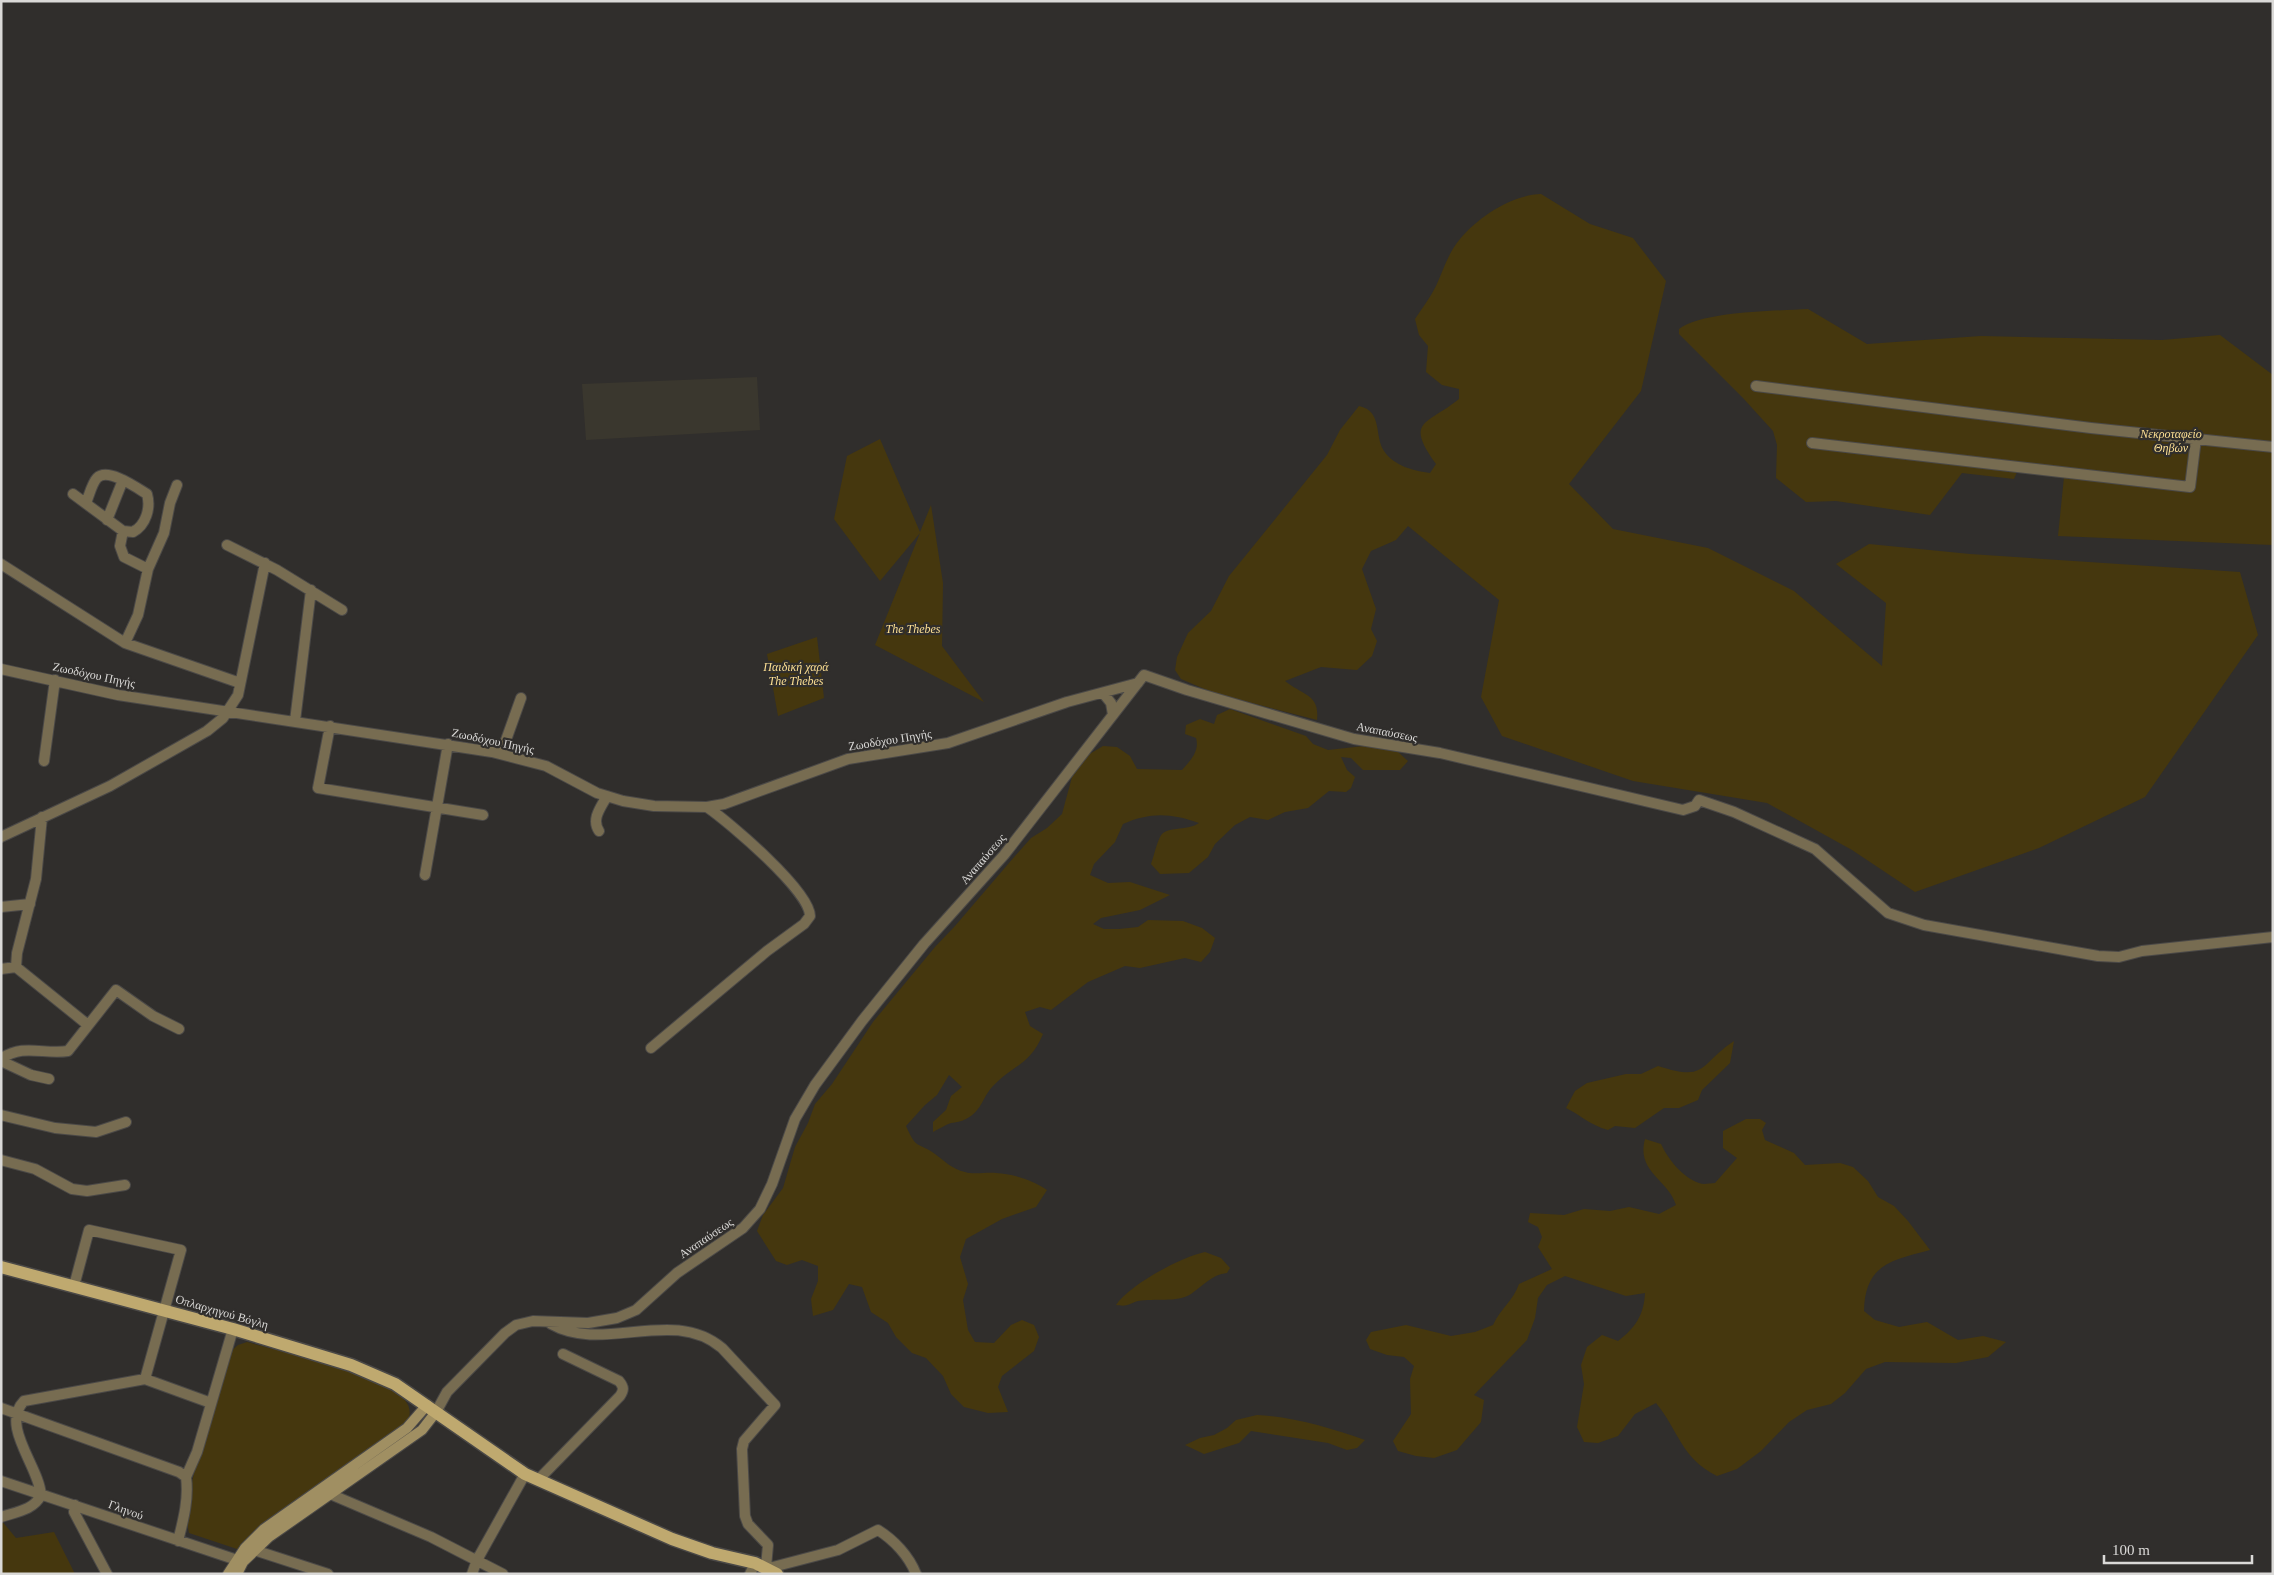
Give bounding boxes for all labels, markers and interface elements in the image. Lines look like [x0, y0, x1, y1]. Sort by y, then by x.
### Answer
park label: Νεκροταφείο Θηβών [2139, 427, 2202, 455]
park label: The Thebes [886, 622, 941, 636]
street label: Ζωοδόχου Πηγής [51, 659, 137, 691]
park label: Παιδική χαρά The Thebes [762, 660, 829, 688]
street label: Αναπαύσεως [1355, 719, 1419, 745]
street label: Ζωοδόχου Πηγής [450, 725, 536, 757]
street label: Ζωοδόχου Πηγής [847, 726, 933, 753]
street label: Αναπαύσεως [957, 831, 1009, 887]
street label: Αναπαύσεως [676, 1215, 736, 1261]
street label: Οπλαρχηγού Βόγλη [174, 1292, 270, 1332]
street label: Γληνού [107, 1497, 145, 1523]
scale bar [2104, 1532, 2252, 1564]
text: 100 m [2112, 1542, 2150, 1558]

